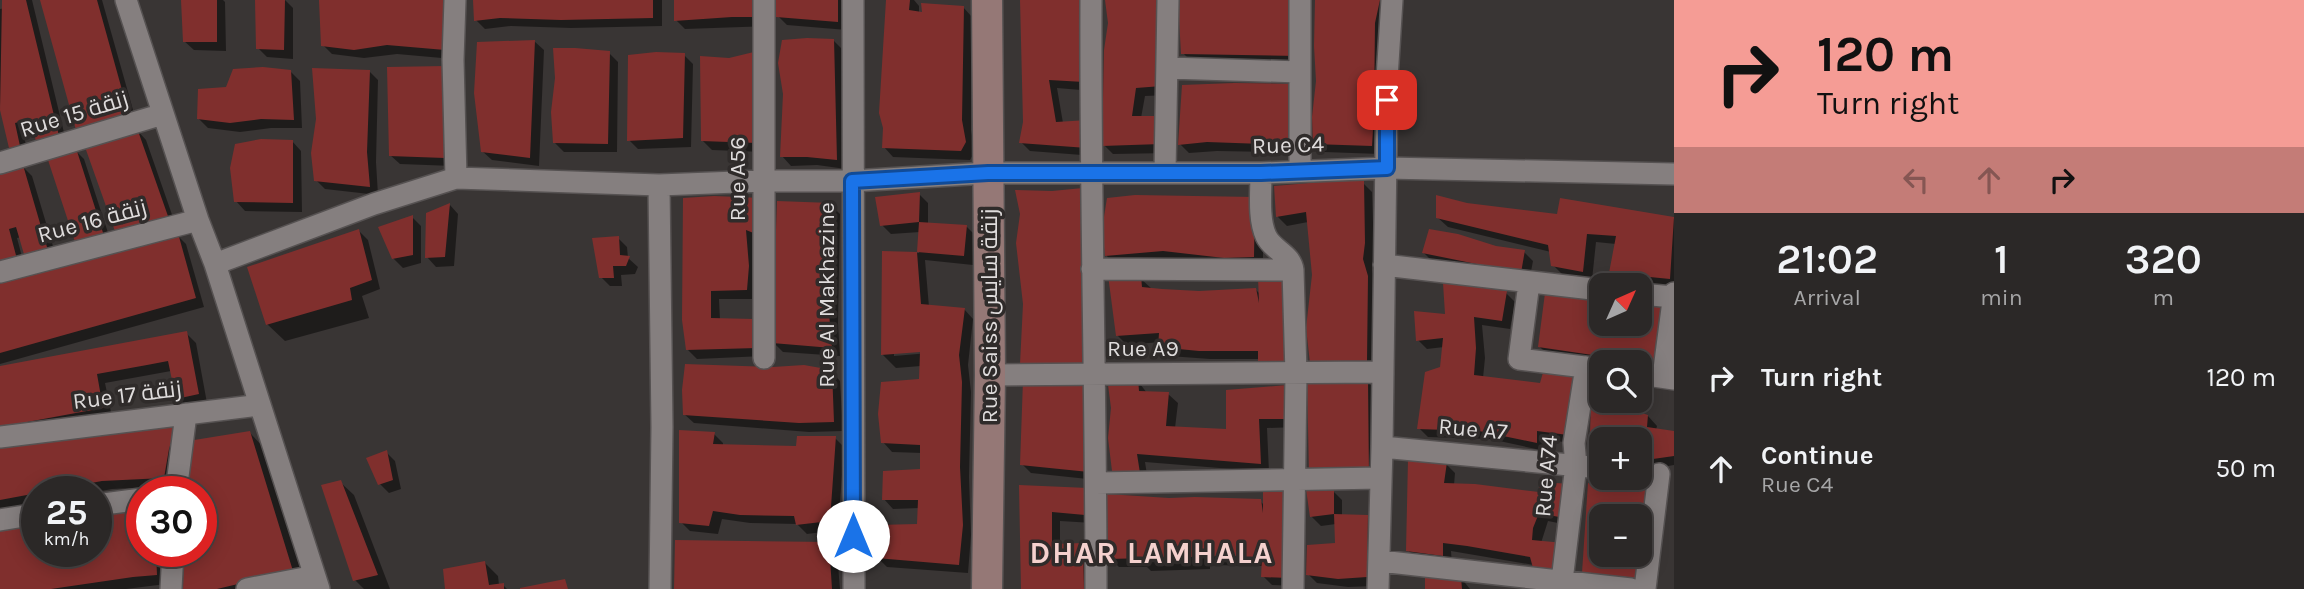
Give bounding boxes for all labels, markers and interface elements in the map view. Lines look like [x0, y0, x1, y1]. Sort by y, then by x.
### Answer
text: 120 m [1817, 26, 1954, 83]
icon: right [1702, 28, 1793, 119]
pin [1357, 70, 1417, 130]
icon: arrive [1368, 81, 1406, 119]
street label: Rue 15 زنقة [17, 85, 131, 143]
text: Turn right [1817, 85, 1959, 122]
street label: Rue C4 [1251, 130, 1325, 160]
street label: Rue A56 [724, 137, 751, 221]
icon: left [1897, 161, 1935, 199]
icon: ahead [1970, 161, 2008, 199]
icon: right [2043, 161, 2081, 199]
street label: Rue 16 زنقة [35, 194, 149, 248]
street label: Rue Al Makhazine [813, 202, 840, 388]
street label: Rue Saiss زنقة سايس [976, 209, 1003, 423]
text: 21:02 [1776, 234, 1878, 284]
text: 1 [1994, 234, 2009, 284]
text: 320 [2125, 234, 2202, 284]
north arrow [1589, 273, 1652, 336]
map controls [1589, 273, 1652, 567]
text: Arrival [1793, 284, 1861, 311]
text: min [1980, 284, 2023, 311]
text: m [2152, 284, 2174, 311]
street label: Rue A9 [1107, 335, 1179, 362]
button: search [1589, 350, 1652, 413]
icon: right [1702, 359, 1740, 397]
text: Turn right [1761, 362, 1882, 393]
text: 120 m [2206, 362, 2276, 393]
street label: Rue 17 زنقة [71, 375, 183, 415]
street label: Rue A7 [1437, 413, 1509, 445]
button: + [1589, 427, 1652, 490]
street label: Rue A74 [1529, 434, 1563, 518]
text: Continue [1761, 440, 1873, 471]
icon: ahead [1702, 450, 1740, 488]
text: 50 m [2215, 453, 2276, 484]
text: Rue C4 [1761, 471, 1833, 498]
speed limit sign: 30 [126, 476, 217, 567]
text: 25 [46, 492, 87, 533]
position arrow [816, 499, 890, 573]
button: − [1589, 504, 1652, 567]
text: km/h [44, 528, 89, 550]
district label: DHAR LAMHALA [1030, 535, 1274, 571]

